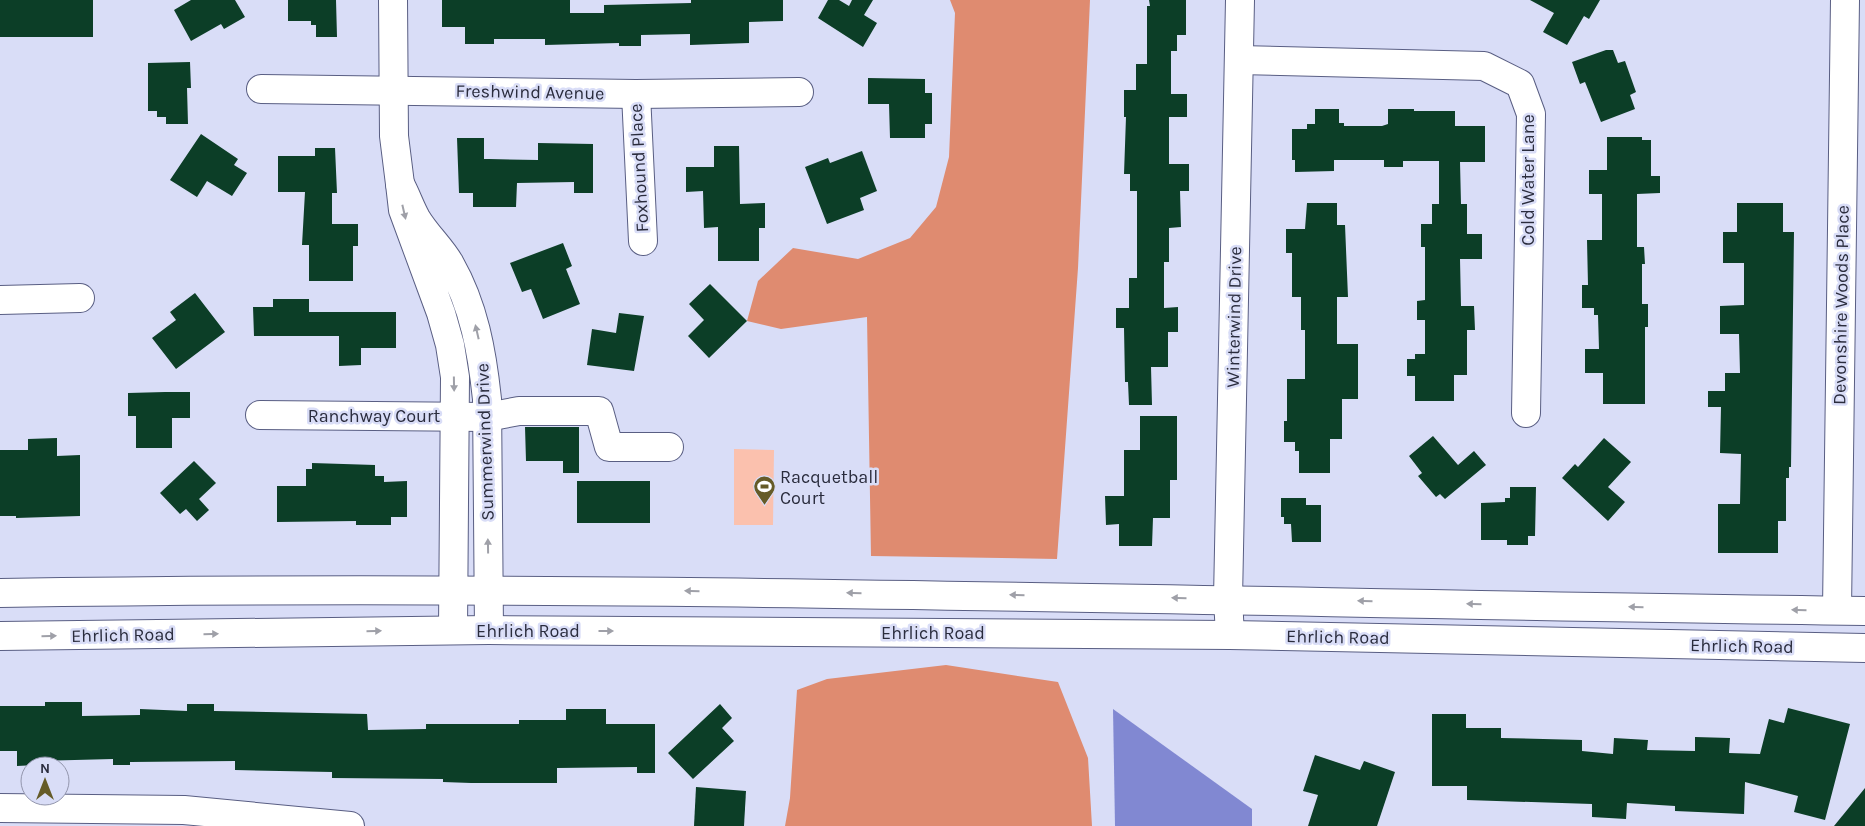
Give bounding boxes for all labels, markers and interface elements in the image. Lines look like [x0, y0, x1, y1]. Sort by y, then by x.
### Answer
street label: Freshwind Avenue [455, 80, 605, 104]
street label: Foxhound Place [625, 103, 653, 233]
street label: Cold Water Lane [1517, 114, 1539, 246]
one-way arrow [400, 205, 408, 220]
street label: Devonshire Woods Place [1828, 205, 1854, 405]
street label: Winterwind Drive [1222, 246, 1246, 388]
one-way arrow [473, 325, 481, 340]
street label: Summerwind Drive [471, 363, 499, 521]
one-way arrow [451, 376, 459, 392]
street label: Ranchway Court [308, 405, 441, 427]
place label: Racquetball Court [780, 466, 878, 509]
sports icon: Racquetball Court [752, 475, 776, 506]
one-way arrow [484, 538, 492, 554]
one-way arrow [684, 587, 700, 595]
one-way arrow [846, 589, 862, 597]
one-way arrow [1009, 591, 1025, 599]
one-way arrow [1171, 594, 1187, 602]
one-way arrow [1357, 597, 1373, 605]
one-way arrow [1466, 599, 1482, 607]
one-way arrow [1628, 603, 1644, 611]
one-way arrow [1791, 606, 1807, 614]
street label: Ehrlich Road [476, 620, 580, 642]
street label: Ehrlich Road [881, 622, 985, 644]
street label: Ehrlich Road [71, 623, 175, 647]
street label: Ehrlich Road [1286, 625, 1390, 649]
one-way arrow [366, 627, 382, 635]
one-way arrow [598, 627, 614, 635]
one-way arrow [203, 629, 219, 637]
one-way arrow [41, 631, 57, 639]
street label: Ehrlich Road [1690, 634, 1794, 658]
north arrow [20, 756, 70, 806]
text: N [40, 760, 50, 777]

